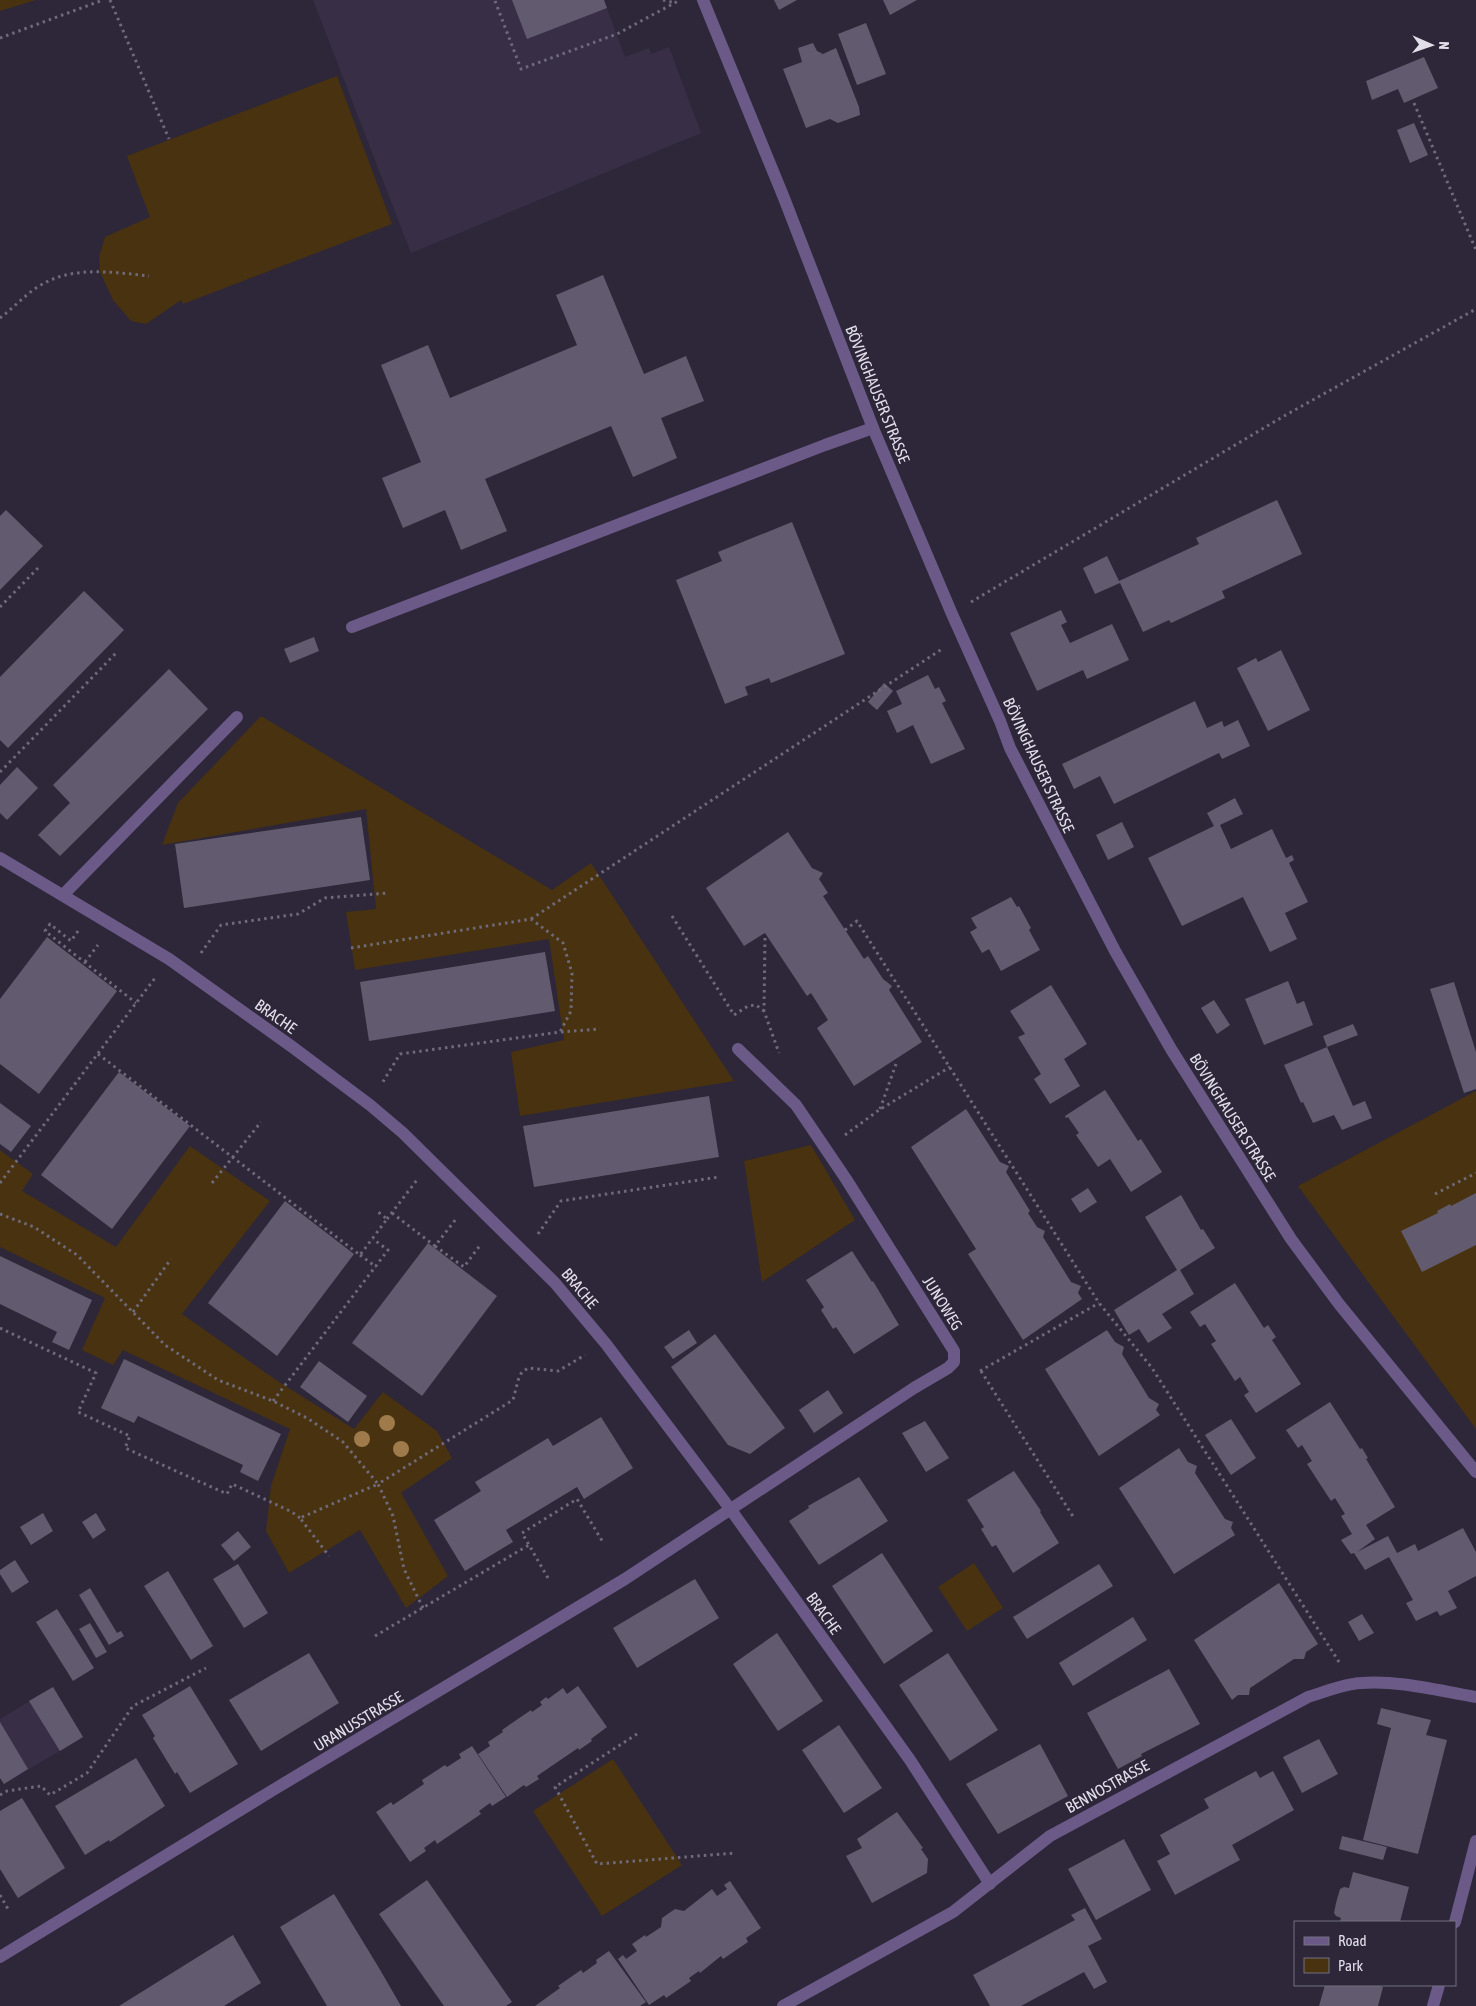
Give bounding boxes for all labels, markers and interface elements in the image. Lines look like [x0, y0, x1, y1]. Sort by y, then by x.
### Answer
north arrow [1406, 20, 1456, 70]
text: N [1436, 41, 1452, 50]
street label: BÖVINGHAUSER STRASSE [842, 323, 914, 466]
street label: BÖVINGHAUSER STRASSE [1000, 695, 1078, 835]
street label: BRACHE [252, 995, 300, 1037]
street label: BÖVINGHAUSER STRASSE [1186, 1050, 1280, 1184]
street label: BRACHE [558, 1264, 602, 1312]
street label: JUNOWEG [919, 1273, 967, 1333]
street label: BRACHE [803, 1589, 845, 1637]
street label: URANUSSTRASSE [310, 1687, 406, 1755]
street label: BENNOSTRASSE [1062, 1756, 1152, 1816]
legend [1294, 1921, 1456, 1986]
text: Road [1338, 1932, 1367, 1949]
text: Park [1338, 1957, 1363, 1974]

